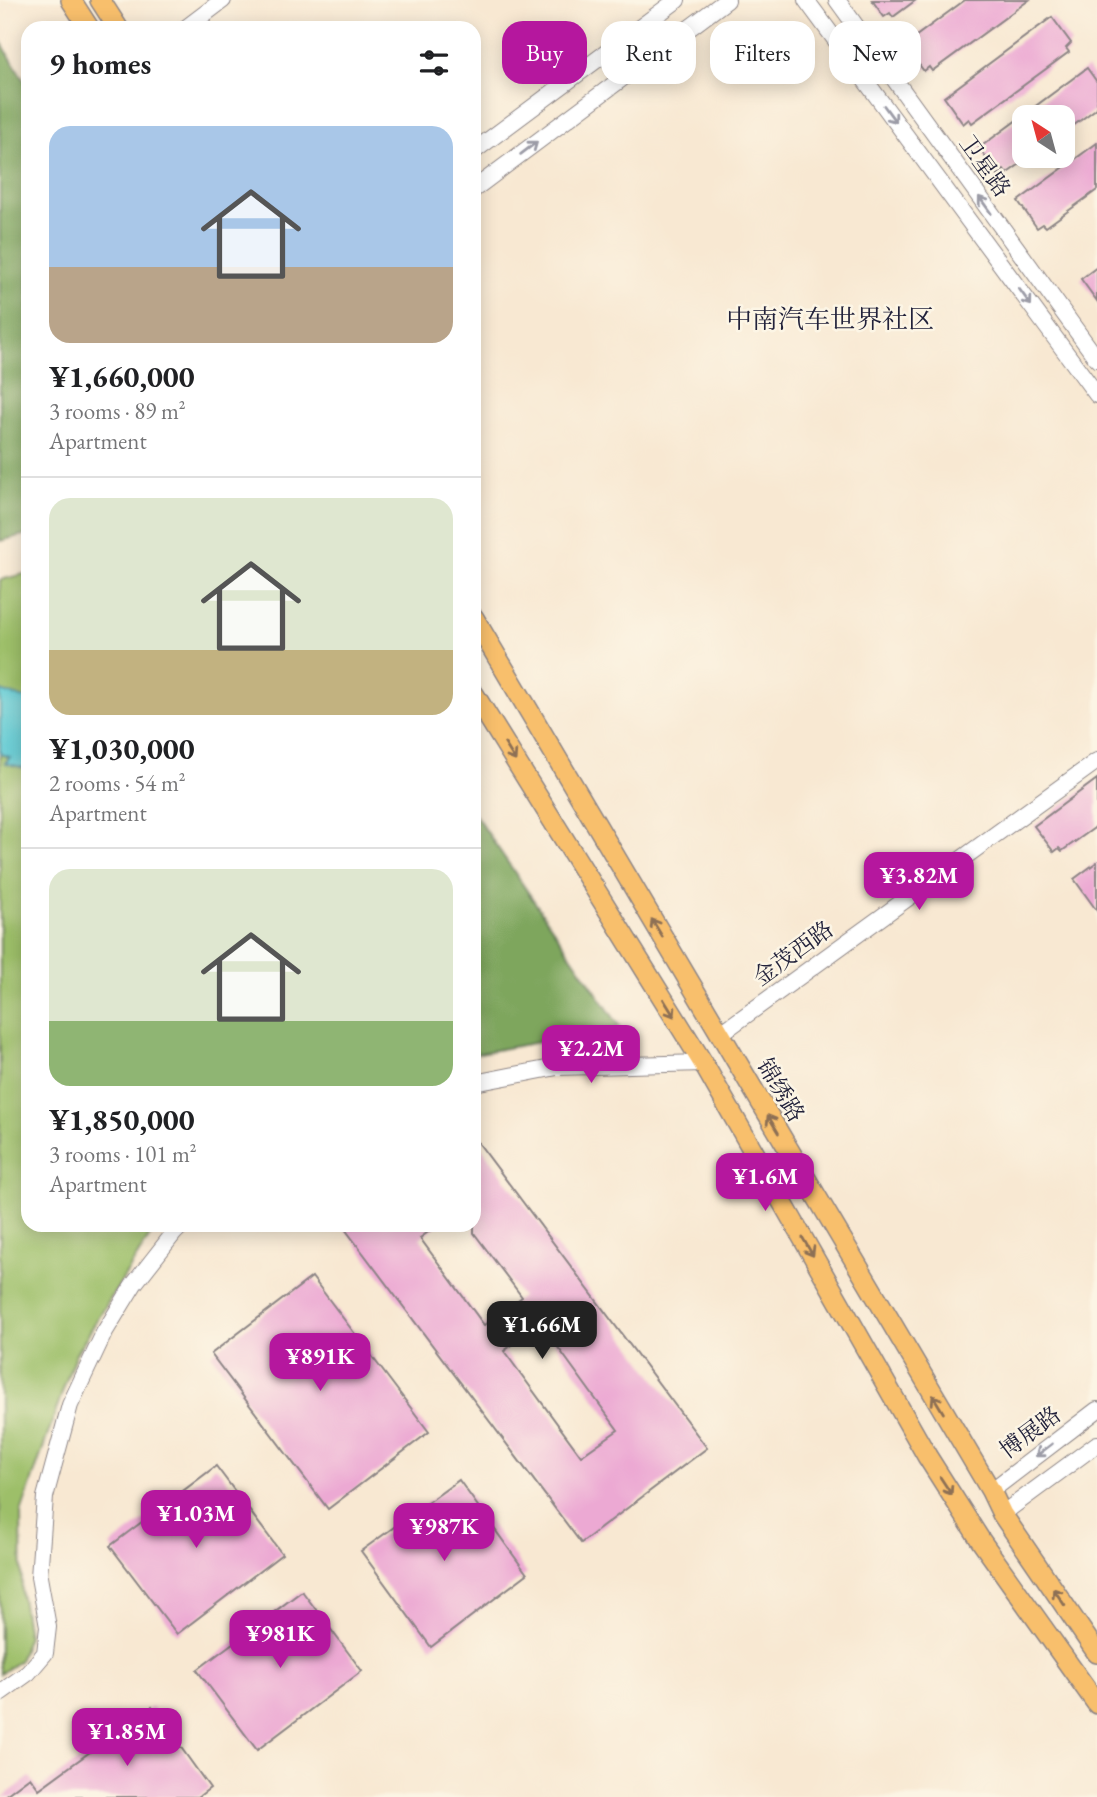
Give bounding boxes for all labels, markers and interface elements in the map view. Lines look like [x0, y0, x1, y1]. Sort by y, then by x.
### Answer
chip: Buy [502, 21, 587, 84]
chip: Rent [601, 21, 696, 84]
chip: Filters [710, 21, 815, 84]
chip: New [829, 21, 921, 84]
text: 9 homes [49, 44, 151, 83]
icon: filters [415, 44, 453, 82]
one-way arrow [883, 104, 898, 123]
north arrow [1012, 105, 1074, 168]
map controls [1012, 105, 1075, 168]
street label: 卫星路 [953, 129, 1017, 203]
one-way arrow [519, 141, 538, 155]
icon: home [188, 171, 314, 297]
one-way arrow [978, 196, 992, 215]
one-way arrow [1018, 287, 1033, 306]
district label: 中南汽车世界社区 [726, 302, 934, 336]
text: ¥1,660,000 [49, 357, 195, 396]
text: 3 rooms · 89 m² [49, 396, 186, 426]
text: Apartment [49, 426, 147, 456]
icon: home [188, 543, 314, 669]
text: ¥1,030,000 [49, 729, 195, 768]
one-way arrow [503, 742, 517, 762]
text: 2 rooms · 54 m² [49, 768, 186, 798]
text: Apartment [49, 798, 147, 828]
pin: ¥3.82M [862, 852, 976, 912]
text: ¥3.82M [880, 860, 958, 890]
icon: home [188, 914, 314, 1040]
street label: 金茂西路 [747, 914, 839, 992]
one-way arrow [650, 918, 663, 939]
one-way arrow [661, 998, 676, 1017]
pin: ¥2.2M [542, 1026, 640, 1085]
text: ¥2.2M [558, 1033, 624, 1063]
street label: 锦绣路 [750, 1053, 812, 1127]
text: ¥1,850,000 [49, 1100, 195, 1139]
one-way arrow [766, 1114, 780, 1134]
text: 3 rooms · 101 m² [49, 1139, 197, 1169]
pin: ¥1.6M [716, 1154, 814, 1213]
text: ¥1.6M [732, 1161, 798, 1191]
text: Apartment [49, 1169, 147, 1199]
one-way arrow [802, 1236, 815, 1257]
pin: ¥1.66M [485, 1302, 599, 1361]
text: ¥1.66M [503, 1309, 581, 1339]
pin: ¥891K [271, 1334, 369, 1393]
text: ¥891K [285, 1341, 355, 1371]
one-way arrow [931, 1395, 945, 1415]
street label: 博展路 [993, 1399, 1067, 1465]
one-way arrow [1035, 1443, 1054, 1458]
one-way arrow [939, 1476, 953, 1496]
pin: ¥1.03M [139, 1490, 253, 1550]
text: ¥1.03M [157, 1498, 235, 1528]
pin: ¥987K [395, 1504, 493, 1563]
text: ¥987K [409, 1511, 479, 1541]
one-way arrow [1052, 1588, 1066, 1607]
pin: ¥981K [231, 1610, 329, 1670]
text: ¥981K [245, 1618, 315, 1648]
pin: ¥1.85M [70, 1708, 184, 1768]
text: ¥1.85M [88, 1716, 166, 1746]

